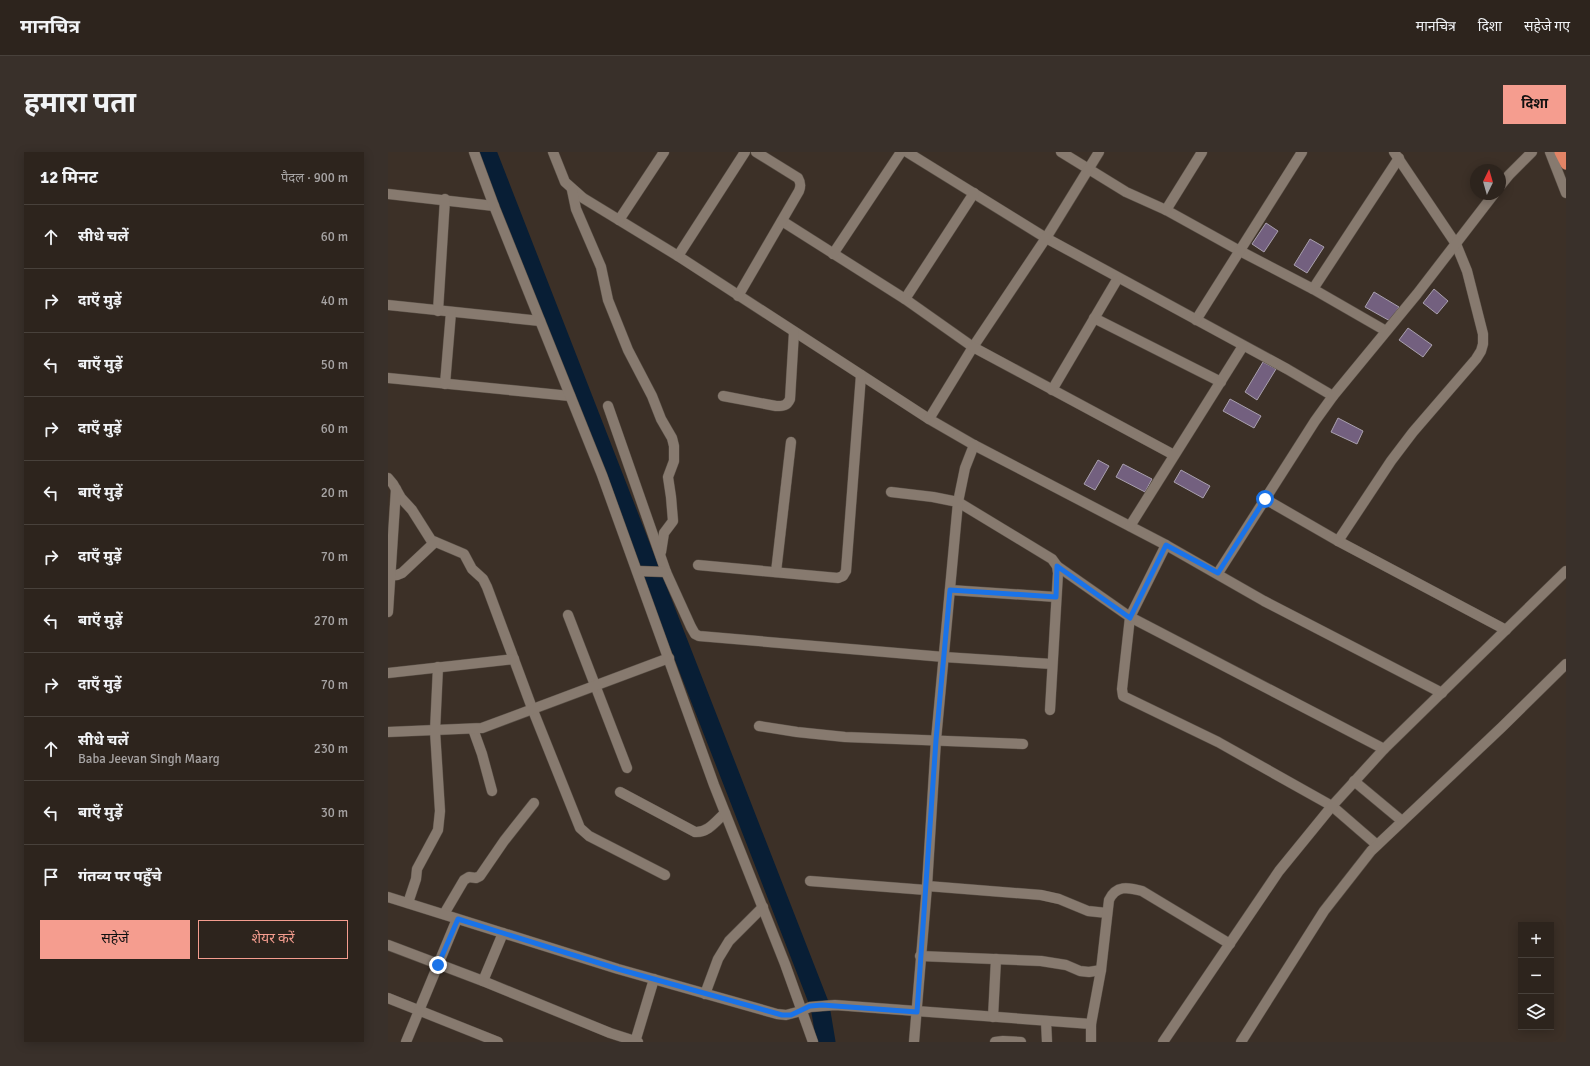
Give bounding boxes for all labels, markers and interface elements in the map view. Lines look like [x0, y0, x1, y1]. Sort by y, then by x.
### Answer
text: मानचित्र [20, 15, 80, 39]
text: मानचित्र [1416, 18, 1456, 35]
text: दिशा [1478, 18, 1502, 35]
text: सहेजे गए [1524, 18, 1570, 35]
button: दिशा [1503, 85, 1566, 124]
text: हमारा पता [24, 86, 136, 120]
north arrow [1470, 164, 1506, 200]
text: 12 मिनट [40, 167, 98, 188]
text: पैदल · 900 m [281, 170, 348, 186]
icon: ahead [40, 226, 62, 248]
text: सीधे चलें [78, 227, 129, 245]
text: 60 m [321, 229, 348, 245]
icon: right [40, 290, 62, 312]
text: दाएँ मुड़ें [78, 291, 122, 309]
text: 40 m [321, 293, 348, 309]
icon: left [40, 354, 62, 376]
text: बाएँ मुड़ें [78, 355, 122, 373]
text: 50 m [321, 357, 348, 373]
icon: right [40, 418, 62, 440]
text: दाएँ मुड़ें [78, 419, 122, 437]
text: 60 m [321, 421, 348, 437]
icon: left [40, 482, 62, 504]
text: बाएँ मुड़ें [78, 483, 122, 501]
text: 20 m [321, 485, 348, 501]
route start [1256, 490, 1274, 508]
icon: right [40, 546, 62, 568]
text: दाएँ मुड़ें [78, 547, 122, 565]
text: 70 m [321, 549, 348, 565]
icon: left [40, 610, 62, 632]
text: बाएँ मुड़ें [78, 611, 122, 629]
text: 270 m [314, 613, 348, 629]
icon: right [40, 674, 62, 696]
text: दाएँ मुड़ें [78, 675, 122, 693]
text: 70 m [321, 677, 348, 693]
text: सीधे चलें [78, 731, 129, 749]
icon: ahead [40, 738, 62, 760]
text: 230 m [314, 741, 348, 757]
text: Baba Jeevan Singh Maarg [78, 751, 220, 767]
icon: left [40, 802, 62, 824]
text: बाएँ मुड़ें [78, 803, 122, 821]
text: 30 m [321, 805, 348, 821]
icon: arrive [40, 866, 62, 888]
text: गंतव्य पर पहुँचे [78, 867, 162, 885]
button: सहेजें [40, 920, 190, 959]
button: शेयर करें [198, 920, 348, 959]
map controls [1518, 922, 1554, 1030]
button: + [1518, 922, 1554, 958]
route end [429, 956, 447, 974]
button: − [1518, 958, 1554, 994]
button: layers [1518, 994, 1554, 1030]

